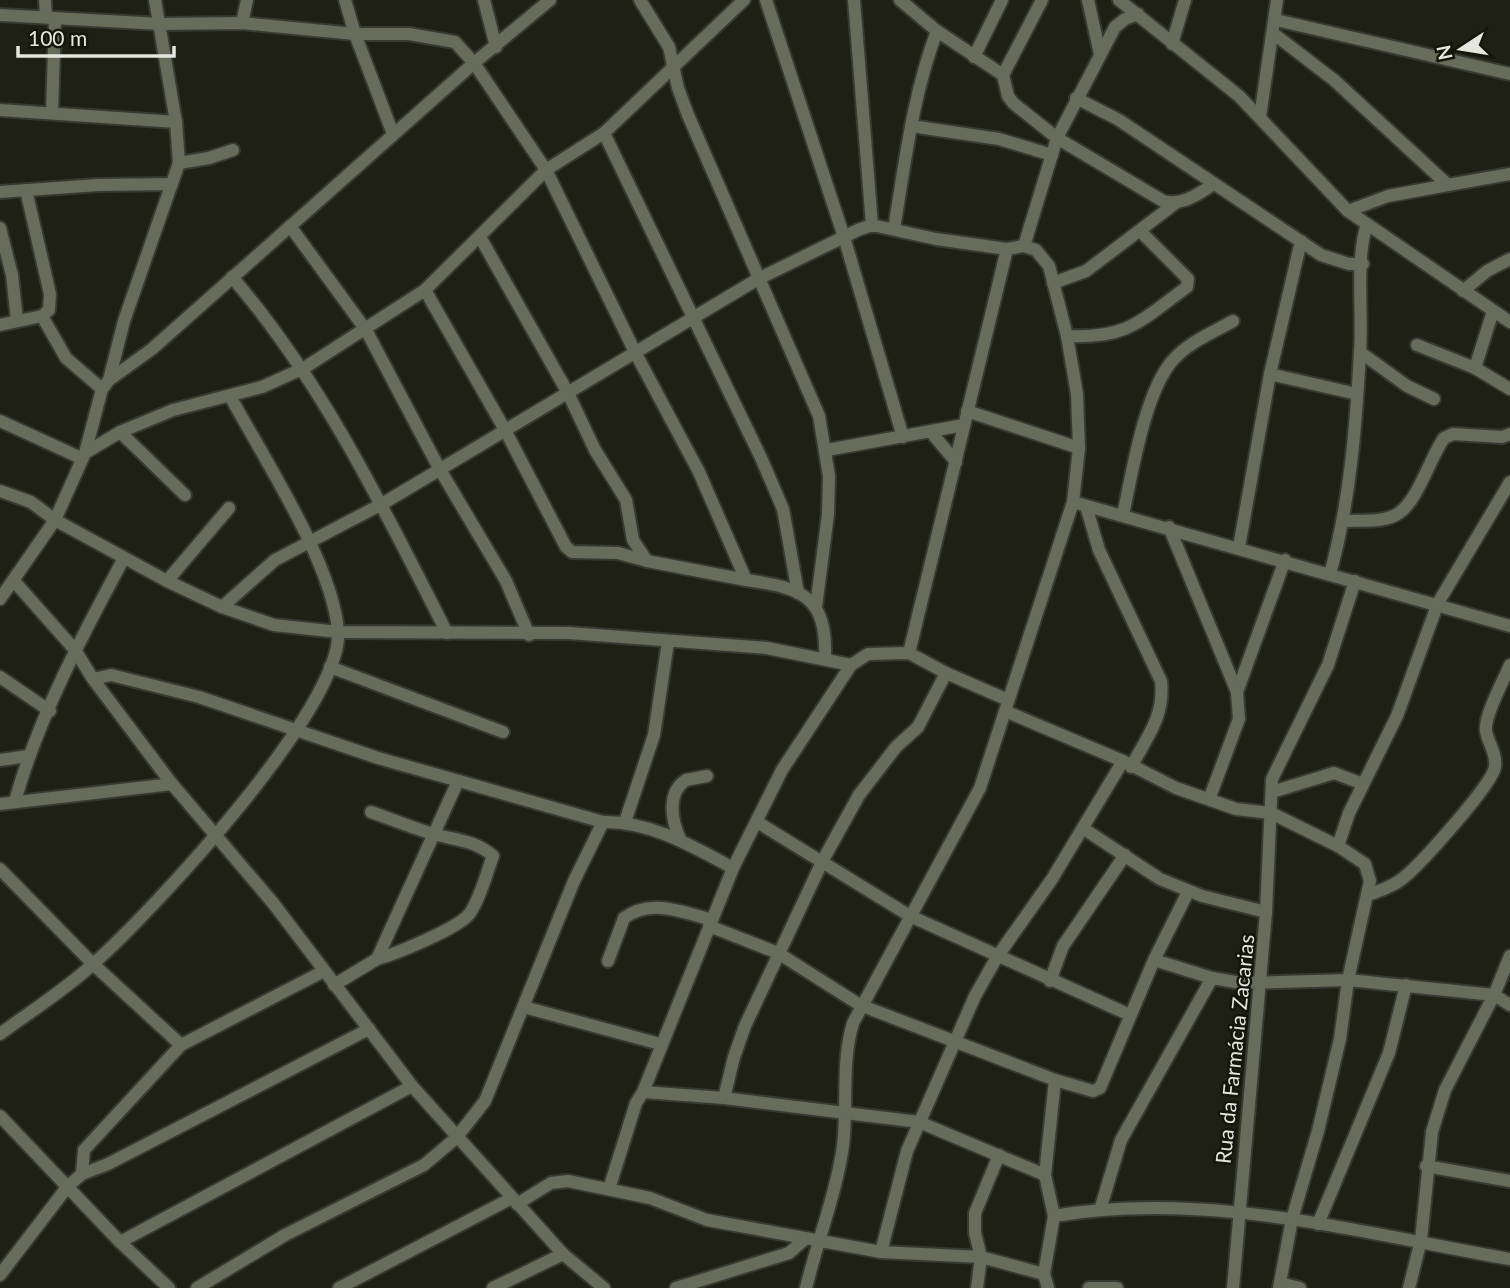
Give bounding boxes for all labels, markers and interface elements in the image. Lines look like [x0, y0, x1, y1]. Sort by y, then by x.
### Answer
scale bar [18, 14, 173, 58]
north arrow [1426, 14, 1496, 84]
text: 100 m [28, 25, 87, 50]
text: N [1431, 43, 1457, 62]
street label: Rua da Farmácia Zacarias [1210, 933, 1258, 1165]

